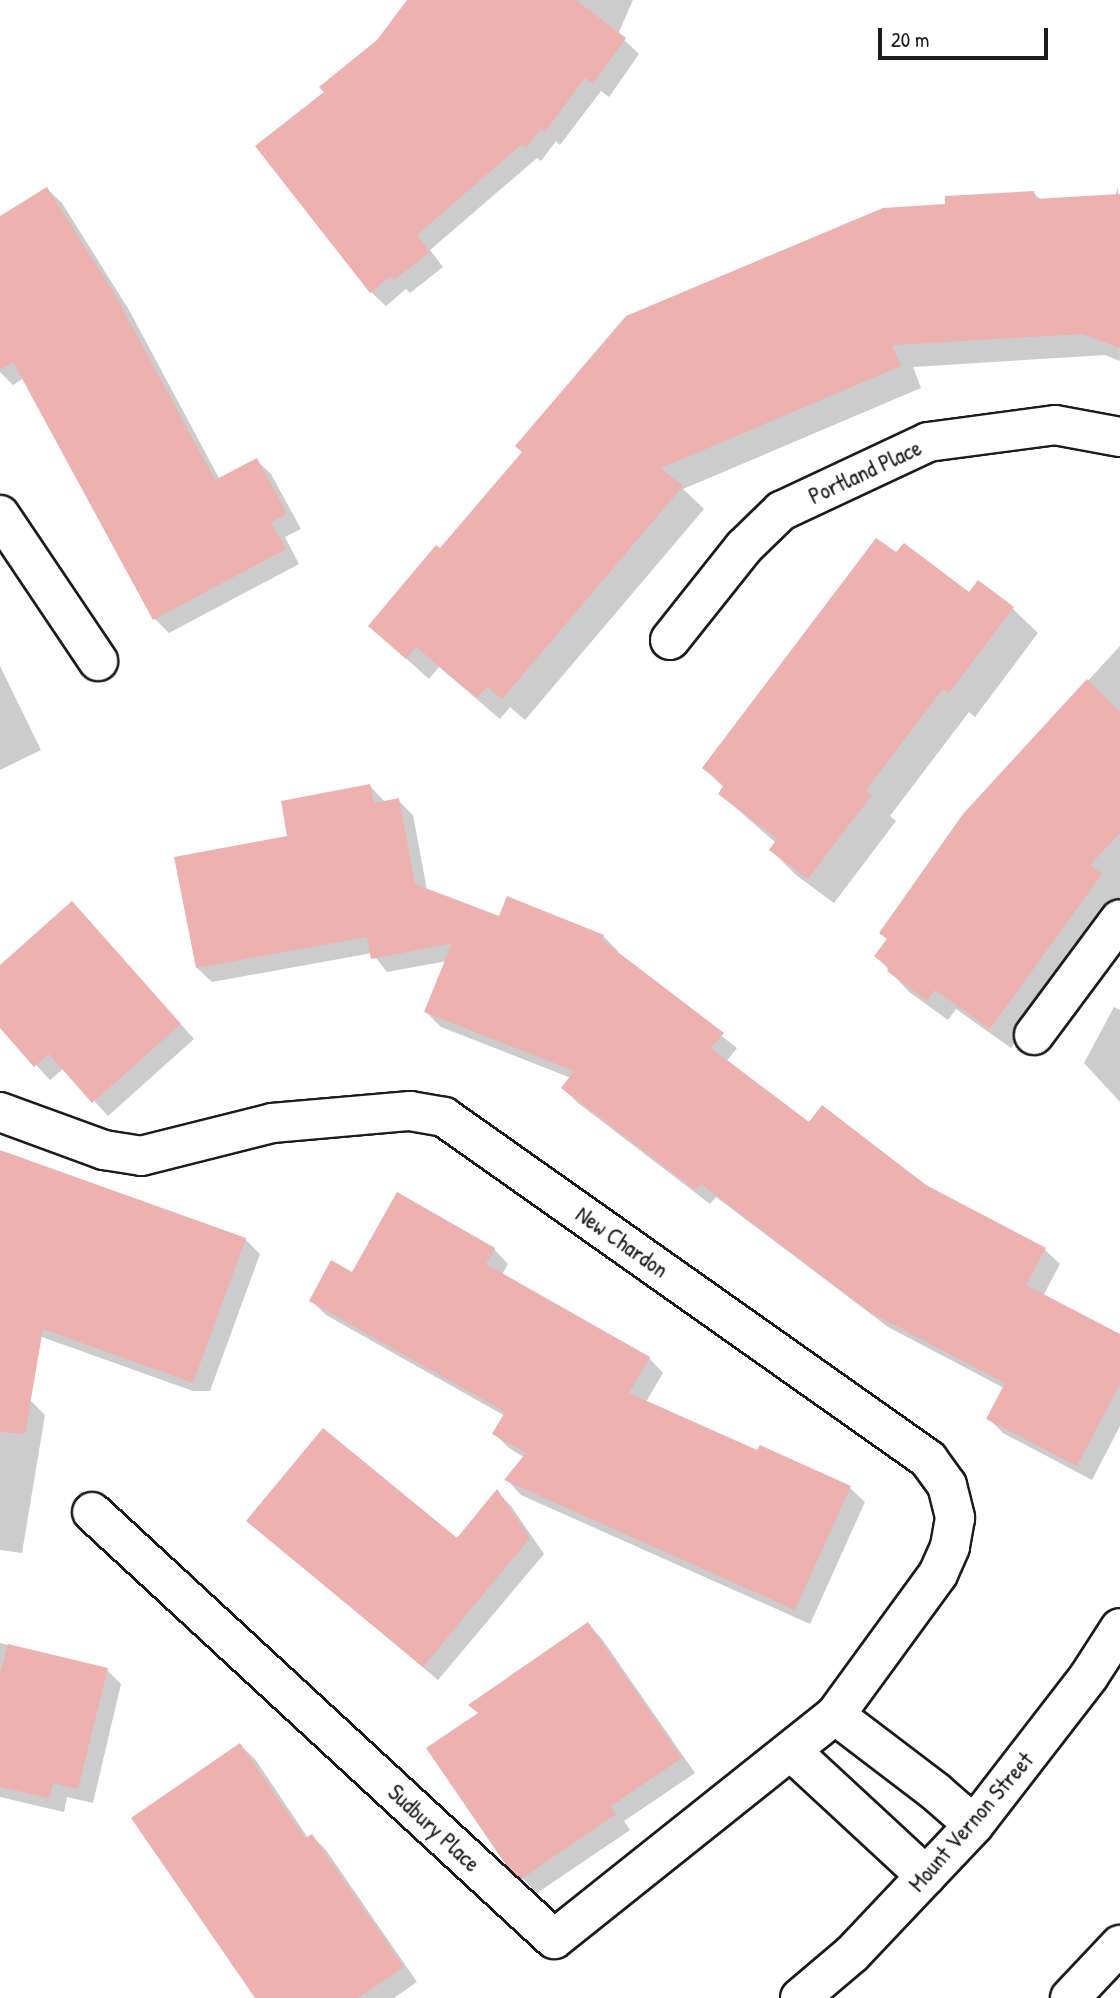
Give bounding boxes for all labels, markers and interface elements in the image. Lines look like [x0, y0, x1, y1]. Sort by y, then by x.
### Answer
scale bar [882, 14, 1052, 58]
text: 20 m [891, 25, 929, 54]
street label: Portland Place [804, 434, 926, 510]
street label: New Chardon [571, 1200, 673, 1284]
street label: Mount Vernon Street [903, 1747, 1039, 1897]
street label: Sudbury Place [382, 1779, 486, 1877]

